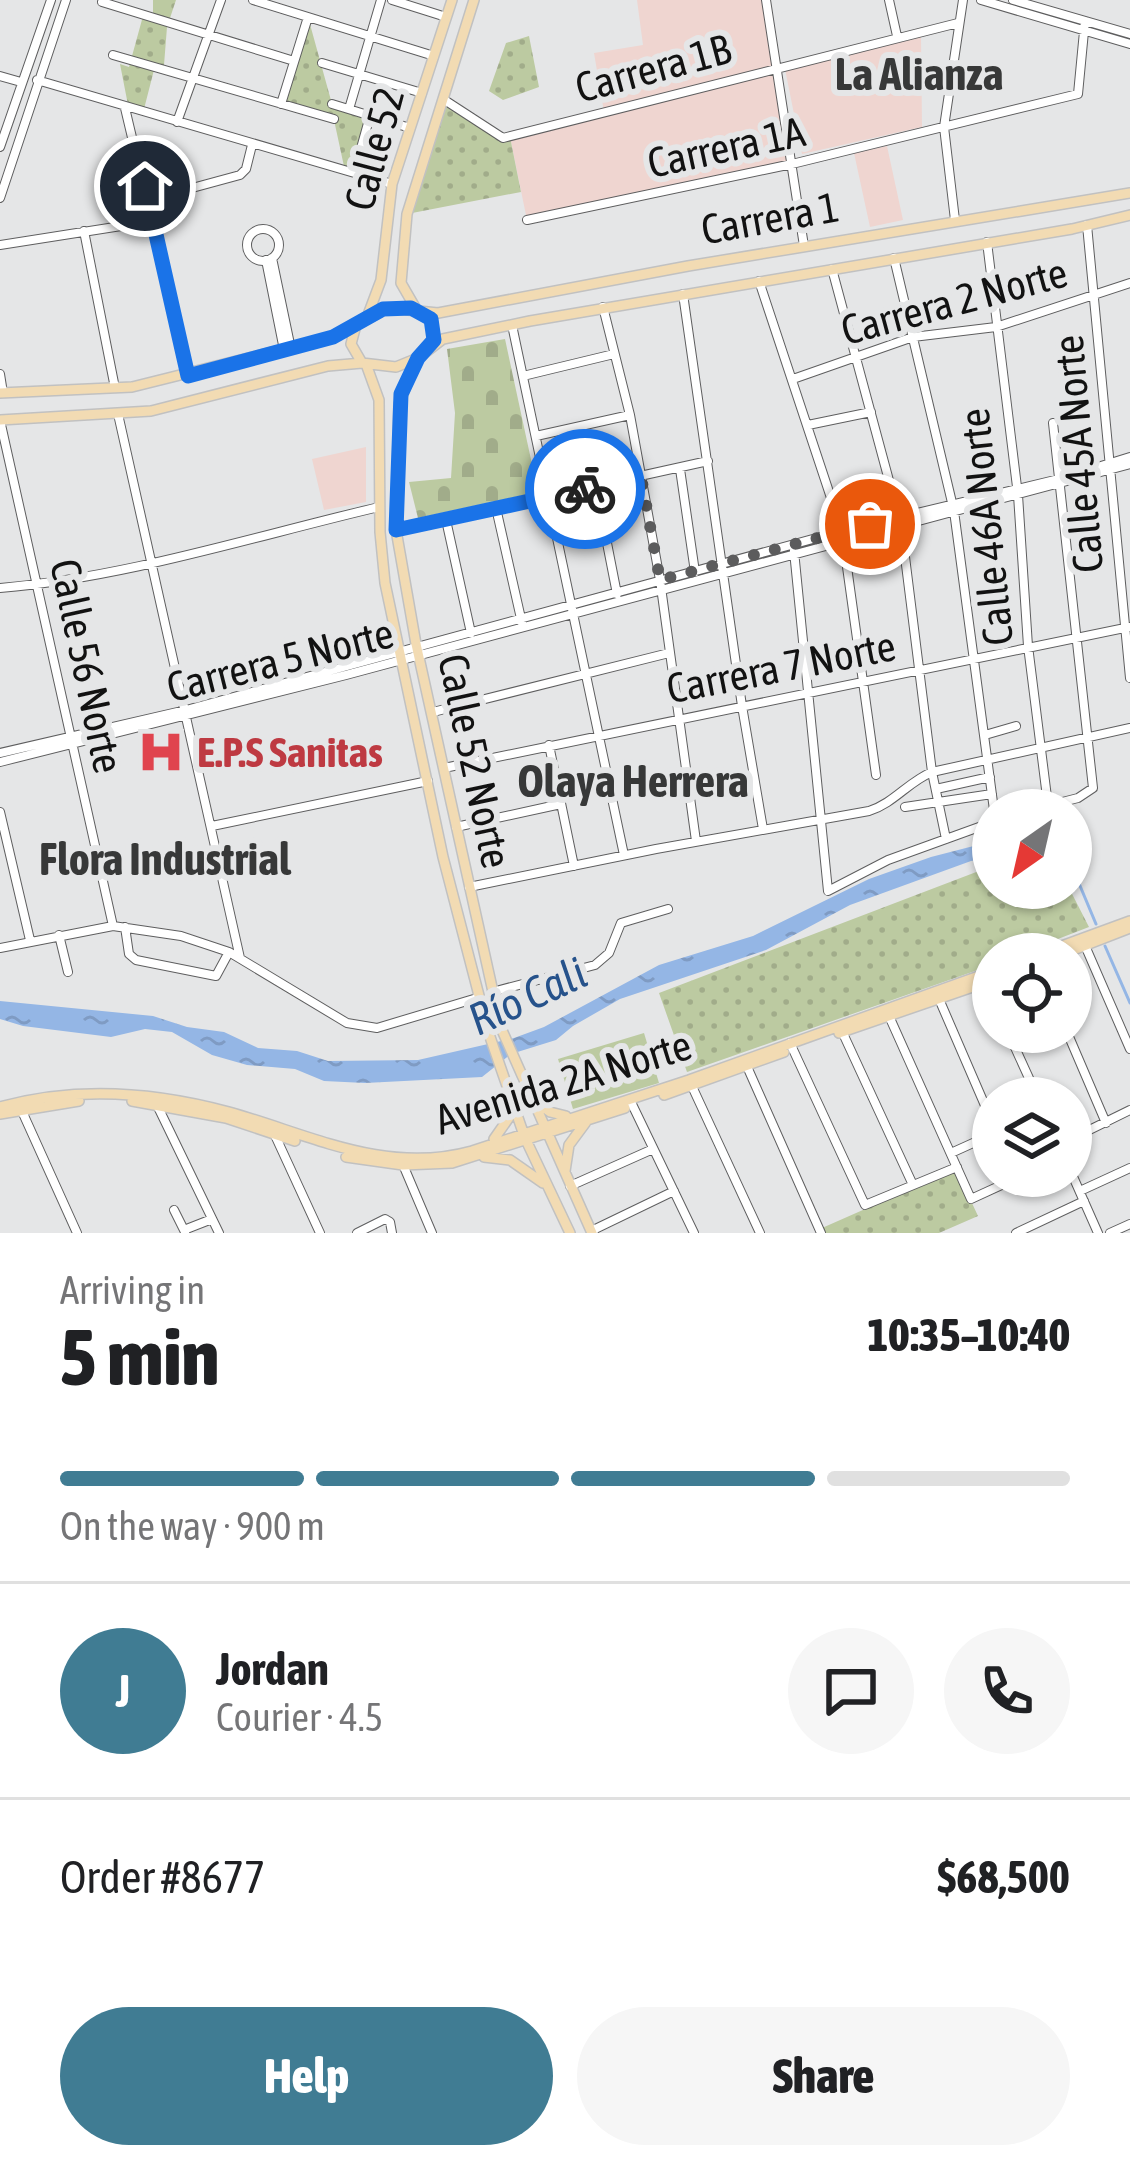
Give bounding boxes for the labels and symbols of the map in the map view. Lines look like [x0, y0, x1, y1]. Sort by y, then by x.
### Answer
street label: Carrera 1B [570, 24, 736, 112]
district label: La Alianza [835, 48, 1003, 100]
street label: Calle 52 [335, 83, 413, 215]
street label: Carrera 1A [643, 107, 809, 187]
pin [94, 135, 196, 237]
street label: Carrera 1 [697, 182, 843, 254]
street label: Carrera 2 Norte [836, 248, 1072, 354]
street label: Calle 45A Norte [1044, 333, 1112, 575]
street label: Calle 46A Norte [950, 406, 1022, 648]
courier [525, 429, 645, 549]
pin [819, 473, 921, 575]
street label: Calle 56 Norte [41, 555, 133, 777]
street label: Carrera 5 Norte [162, 609, 398, 711]
street label: Carrera 7 Norte [663, 621, 899, 713]
street label: Calle 52 Norte [429, 650, 521, 872]
hospital icon: E.P.S Sanitas [136, 727, 186, 777]
place label: E.P.S Sanitas [197, 728, 383, 776]
district label: Olaya Herrera [517, 755, 749, 807]
north arrow [972, 789, 1092, 909]
district label: Flora Industrial [39, 833, 292, 885]
water label: Río Cali [460, 946, 594, 1046]
street label: Avenida 2A Norte [429, 1020, 697, 1144]

